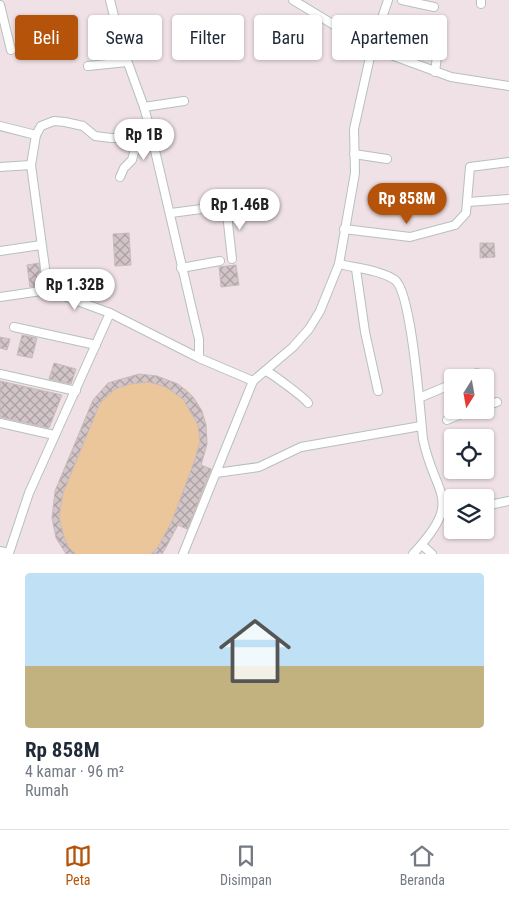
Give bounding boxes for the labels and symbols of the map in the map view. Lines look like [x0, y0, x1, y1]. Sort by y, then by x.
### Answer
pin: Rp 1B [109, 119, 179, 161]
pin: Rp 858M [361, 182, 453, 225]
pin: Rp 1.46B [188, 188, 292, 231]
pin: Rp 1.32B [23, 268, 127, 311]
north arrow [444, 369, 494, 419]

